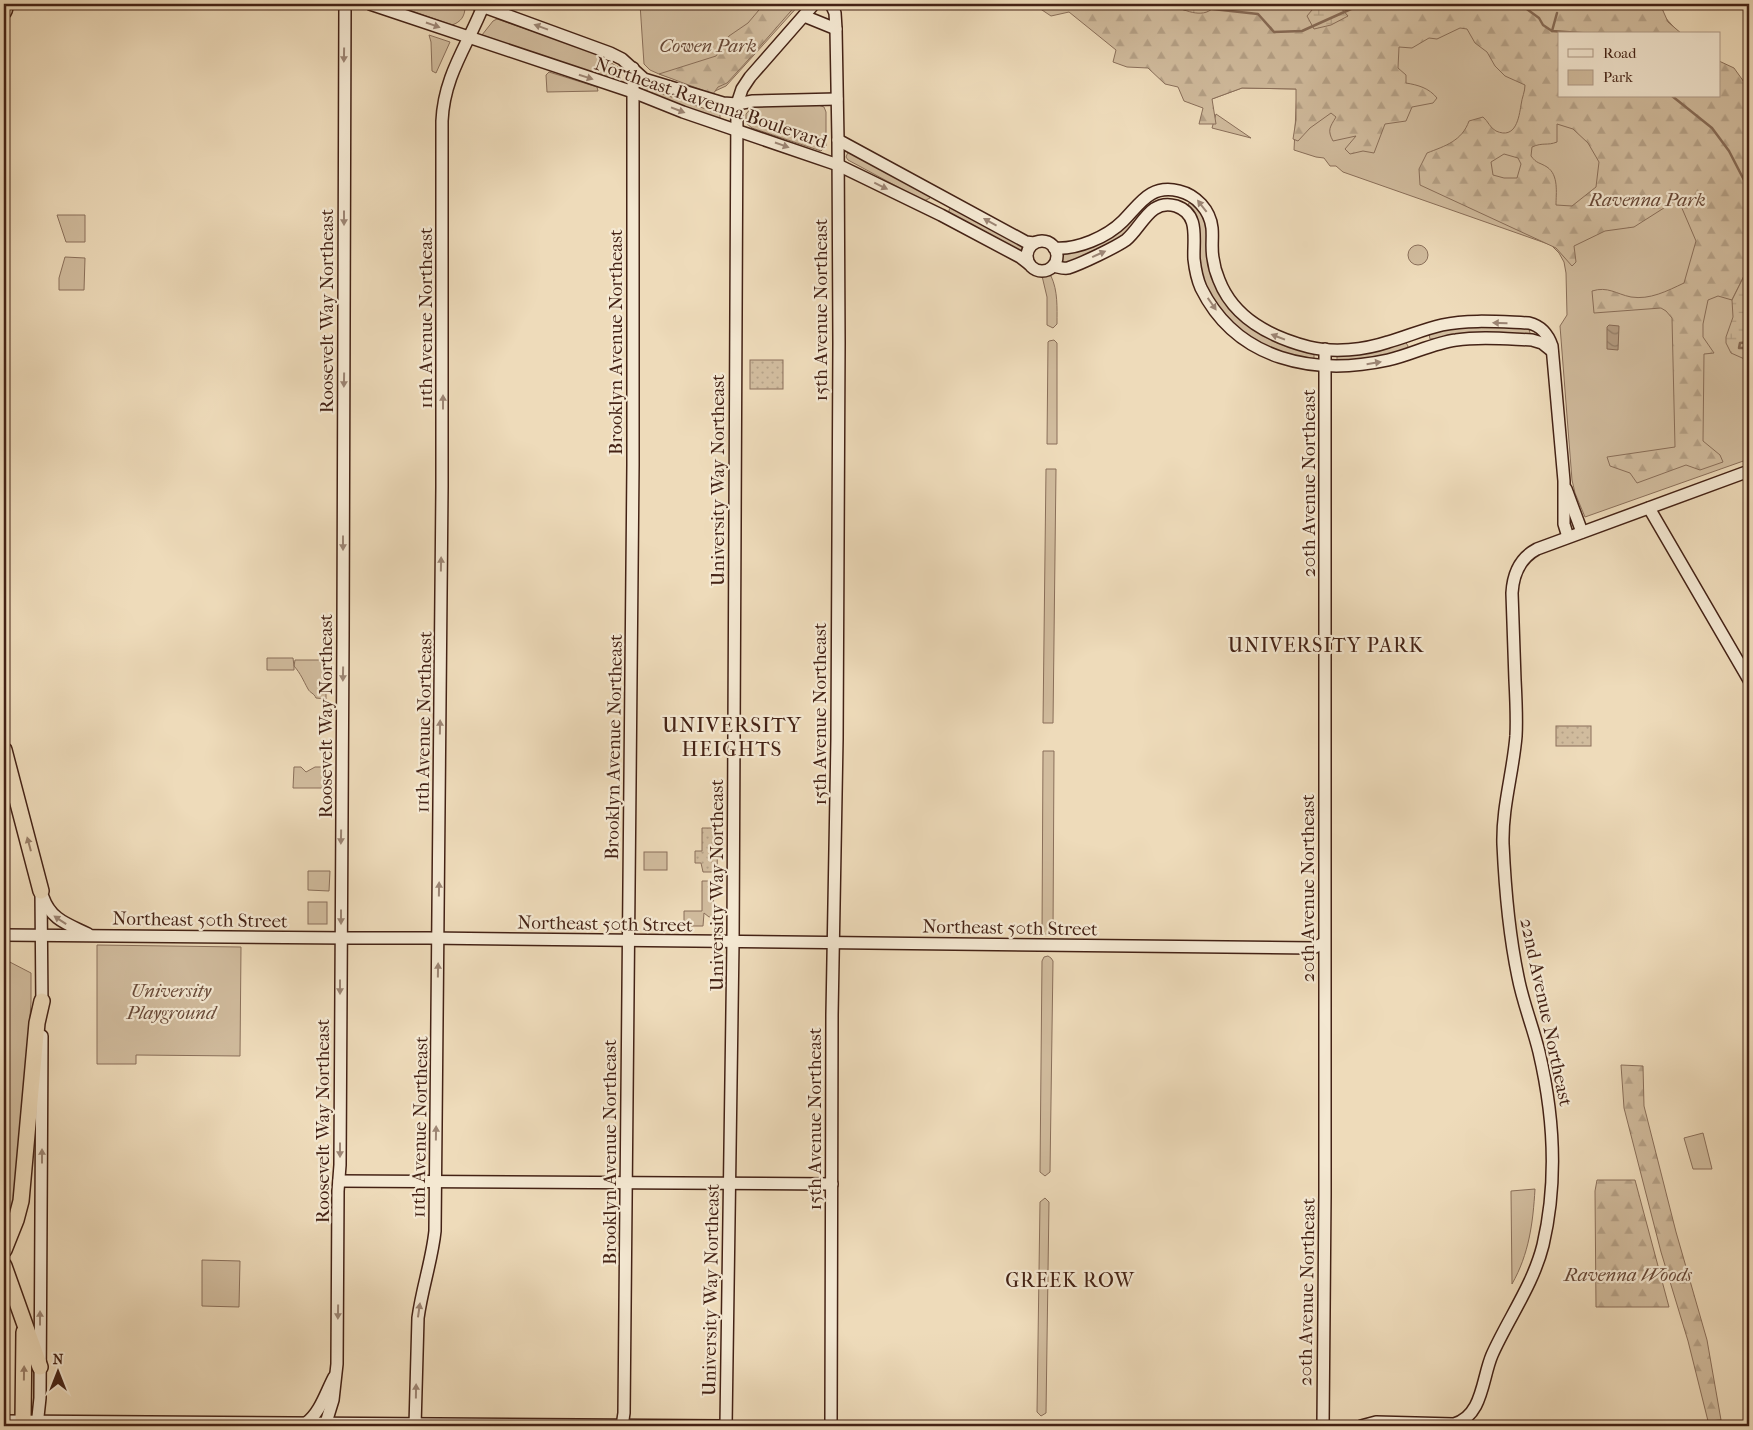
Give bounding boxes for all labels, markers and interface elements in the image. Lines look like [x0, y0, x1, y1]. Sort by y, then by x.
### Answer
one-way arrow [425, 22, 440, 29]
one-way arrow [533, 23, 548, 31]
legend [1558, 32, 1720, 98]
park label: Cowen Park [659, 35, 757, 57]
text: Road [1603, 44, 1637, 62]
one-way arrow [340, 48, 348, 64]
street label: Northeast Ravenna Boulevard [592, 53, 830, 153]
text: Park [1603, 68, 1633, 86]
one-way arrow [579, 74, 594, 82]
one-way arrow [671, 106, 686, 114]
one-way arrow [775, 142, 790, 150]
one-way arrow [874, 182, 889, 190]
park label: Ravenna Park [1586, 189, 1706, 211]
one-way arrow [1197, 200, 1208, 213]
street label: Roosevelt Way Northeast [316, 208, 338, 413]
one-way arrow [340, 210, 348, 226]
street label: 15th Avenue Northeast [810, 218, 832, 401]
one-way arrow [983, 218, 998, 226]
street label: 11th Avenue Northeast [415, 227, 437, 409]
street label: Brooklyn Avenue Northeast [605, 229, 627, 455]
one-way arrow [1092, 249, 1106, 257]
one-way arrow [1207, 298, 1217, 311]
one-way arrow [1492, 318, 1508, 326]
one-way arrow [1271, 333, 1286, 340]
one-way arrow [1366, 358, 1382, 366]
one-way arrow [339, 373, 347, 389]
street label: University Way Northeast [707, 374, 729, 586]
street label: 20th Avenue Northeast [1298, 389, 1320, 577]
one-way arrow [439, 393, 447, 409]
one-way arrow [339, 535, 347, 551]
one-way arrow [438, 556, 446, 572]
street label: Roosevelt Way Northeast [315, 613, 337, 818]
street label: 15th Avenue Northeast [809, 622, 831, 805]
street label: 11th Avenue Northeast [411, 631, 437, 813]
street label: Brooklyn Avenue Northeast [601, 634, 627, 860]
district label: UNIVERSITY PARK [1228, 634, 1425, 657]
one-way arrow [339, 666, 347, 682]
district label: UNIVERSITY HEIGHTS [662, 713, 802, 761]
one-way arrow [436, 718, 444, 734]
street label: University Way Northeast [706, 779, 728, 991]
street label: 20th Avenue Northeast [1297, 794, 1319, 982]
one-way arrow [337, 829, 345, 845]
one-way arrow [24, 836, 32, 851]
one-way arrow [435, 881, 443, 897]
street label: Northeast 50th Street [112, 907, 288, 933]
one-way arrow [337, 910, 345, 926]
street label: Northeast 50th Street [517, 911, 693, 937]
one-way arrow [54, 915, 67, 924]
street label: Northeast 50th Street [922, 915, 1098, 941]
street label: 22nd Avenue Northeast [1515, 916, 1577, 1108]
one-way arrow [434, 962, 442, 978]
one-way arrow [336, 979, 344, 995]
park label: University Playground [125, 980, 218, 1024]
street label: Roosevelt Way Northeast [312, 1018, 334, 1223]
street label: 15th Avenue Northeast [804, 1027, 826, 1210]
street label: 11th Avenue Northeast [407, 1036, 433, 1218]
street label: Brooklyn Avenue Northeast [599, 1039, 621, 1265]
one-way arrow [432, 1125, 440, 1141]
one-way arrow [336, 1142, 344, 1158]
one-way arrow [38, 1148, 46, 1164]
street label: University Way Northeast [698, 1183, 724, 1396]
street label: 20th Avenue Northeast [1294, 1197, 1320, 1386]
park label: Ravenna Woods [1562, 1264, 1693, 1286]
district label: GREEK ROW [1005, 1269, 1135, 1292]
one-way arrow [415, 1301, 423, 1317]
one-way arrow [334, 1304, 342, 1320]
one-way arrow [36, 1310, 44, 1326]
north arrow [32, 1348, 82, 1398]
text: N [53, 1351, 64, 1368]
one-way arrow [20, 1365, 28, 1381]
one-way arrow [412, 1383, 420, 1399]

